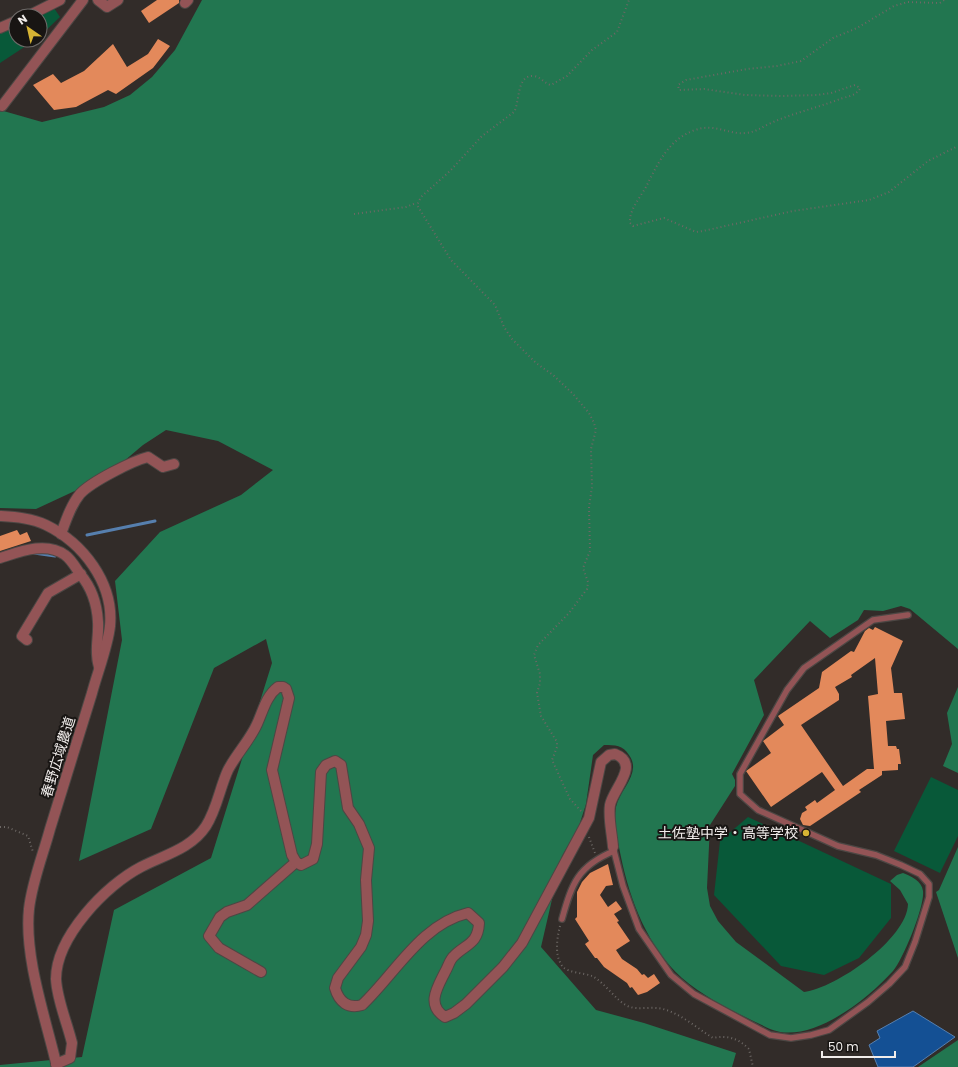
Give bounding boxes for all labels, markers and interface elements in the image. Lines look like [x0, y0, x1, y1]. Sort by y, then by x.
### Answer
north arrow [8, 8, 48, 48]
text: N [15, 11, 30, 29]
street label: 春野広域農道 [36, 714, 80, 800]
place label: 土佐塾中学・高等学校 [658, 823, 798, 843]
marker: 土佐塾中学・高等学校 [801, 828, 811, 838]
scale bar [822, 1033, 895, 1059]
text: 50 m [828, 1038, 859, 1055]

